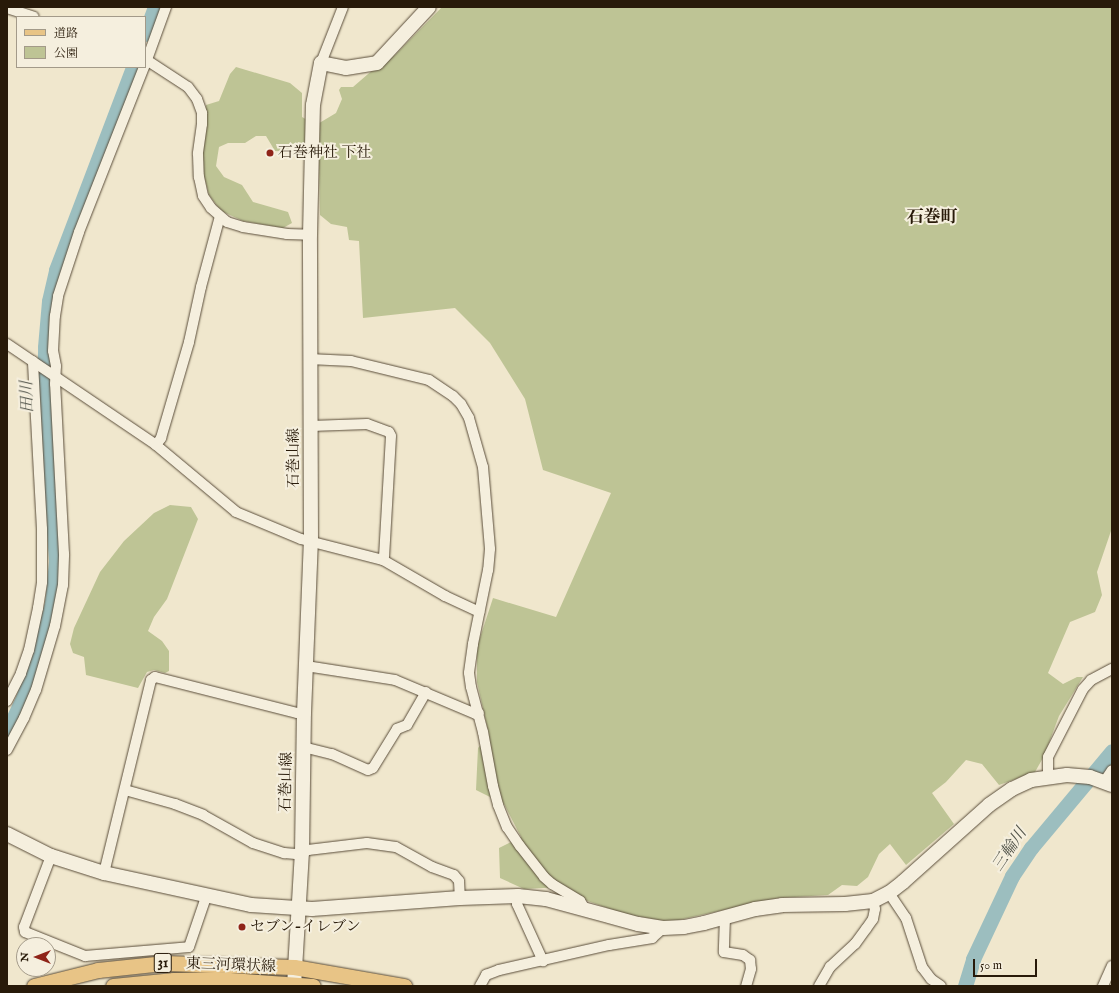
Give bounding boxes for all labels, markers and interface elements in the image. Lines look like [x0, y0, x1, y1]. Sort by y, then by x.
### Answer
legend [16, 16, 146, 68]
text: 道路 [54, 26, 78, 41]
text: 公園 [54, 46, 78, 61]
place label: 石巻神社 下社 [278, 144, 371, 162]
marker: 石巻神社 下社 [265, 148, 275, 158]
district label: 石巻町 [907, 208, 957, 228]
water label: 田川 [18, 381, 38, 413]
street label: 石巻山線 [285, 428, 303, 488]
street label: 石巻山線 [276, 752, 296, 812]
water label: 三輪川 [989, 825, 1031, 875]
place label: セブン-イレブン [250, 918, 362, 936]
marker: セブン-イレブン [237, 922, 247, 932]
north arrow [16, 937, 56, 977]
road number: 31 [153, 951, 173, 975]
scale bar [975, 951, 1039, 977]
text: N [18, 952, 32, 962]
street label: 東三河環状線 [186, 954, 276, 976]
text: 50 m [980, 958, 1002, 973]

